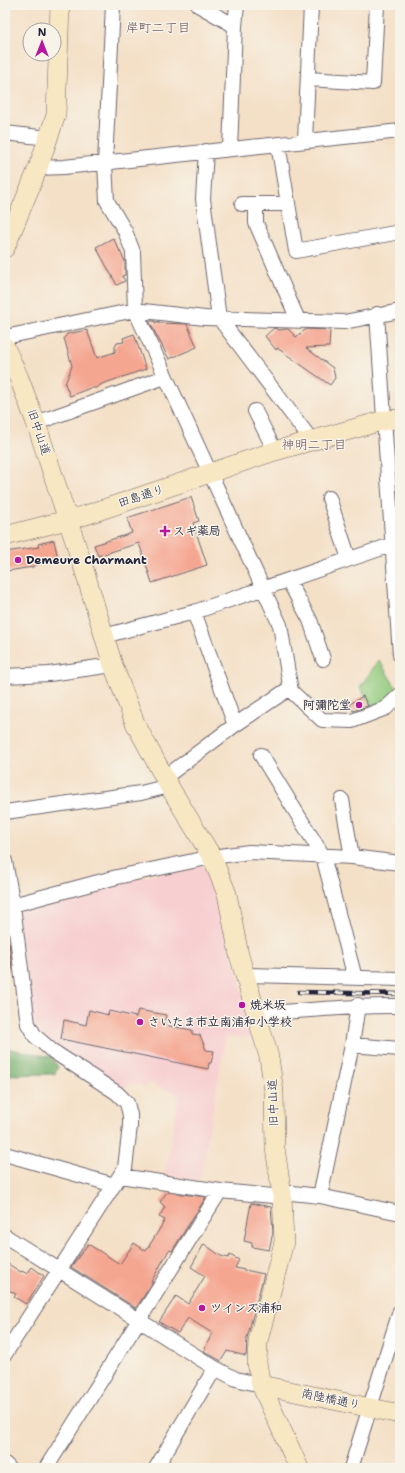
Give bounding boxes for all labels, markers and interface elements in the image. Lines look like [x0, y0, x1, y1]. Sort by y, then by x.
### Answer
district label: 岸町二丁目 [125, 19, 191, 36]
north arrow [22, 22, 62, 62]
text: N [38, 25, 47, 40]
street label: 旧中山道 [24, 407, 54, 457]
district label: 神明二丁目 [281, 436, 347, 453]
street label: 田島通り [116, 481, 166, 511]
place label: スギ薬局 [173, 523, 221, 539]
marker: スギ薬局 [160, 526, 170, 536]
place label: Demeure Charmant [26, 552, 147, 568]
marker: Demeure Charmant [13, 555, 23, 565]
place label: 阿彌陀堂 [303, 697, 351, 713]
marker: 阿彌陀堂 [354, 700, 364, 710]
place label: 焼米坂 [250, 997, 286, 1013]
marker: 焼米坂 [237, 1000, 247, 1010]
place label: さいたま市立南浦和小学校 [148, 1014, 292, 1030]
marker: さいたま市立南浦和小学校 [135, 1017, 145, 1027]
street label: 旧中山道 [264, 1079, 282, 1127]
place label: ツインズ浦和 [210, 1300, 282, 1316]
marker: ツインズ浦和 [197, 1303, 207, 1313]
street label: 南陸橋通り [300, 1385, 362, 1413]

